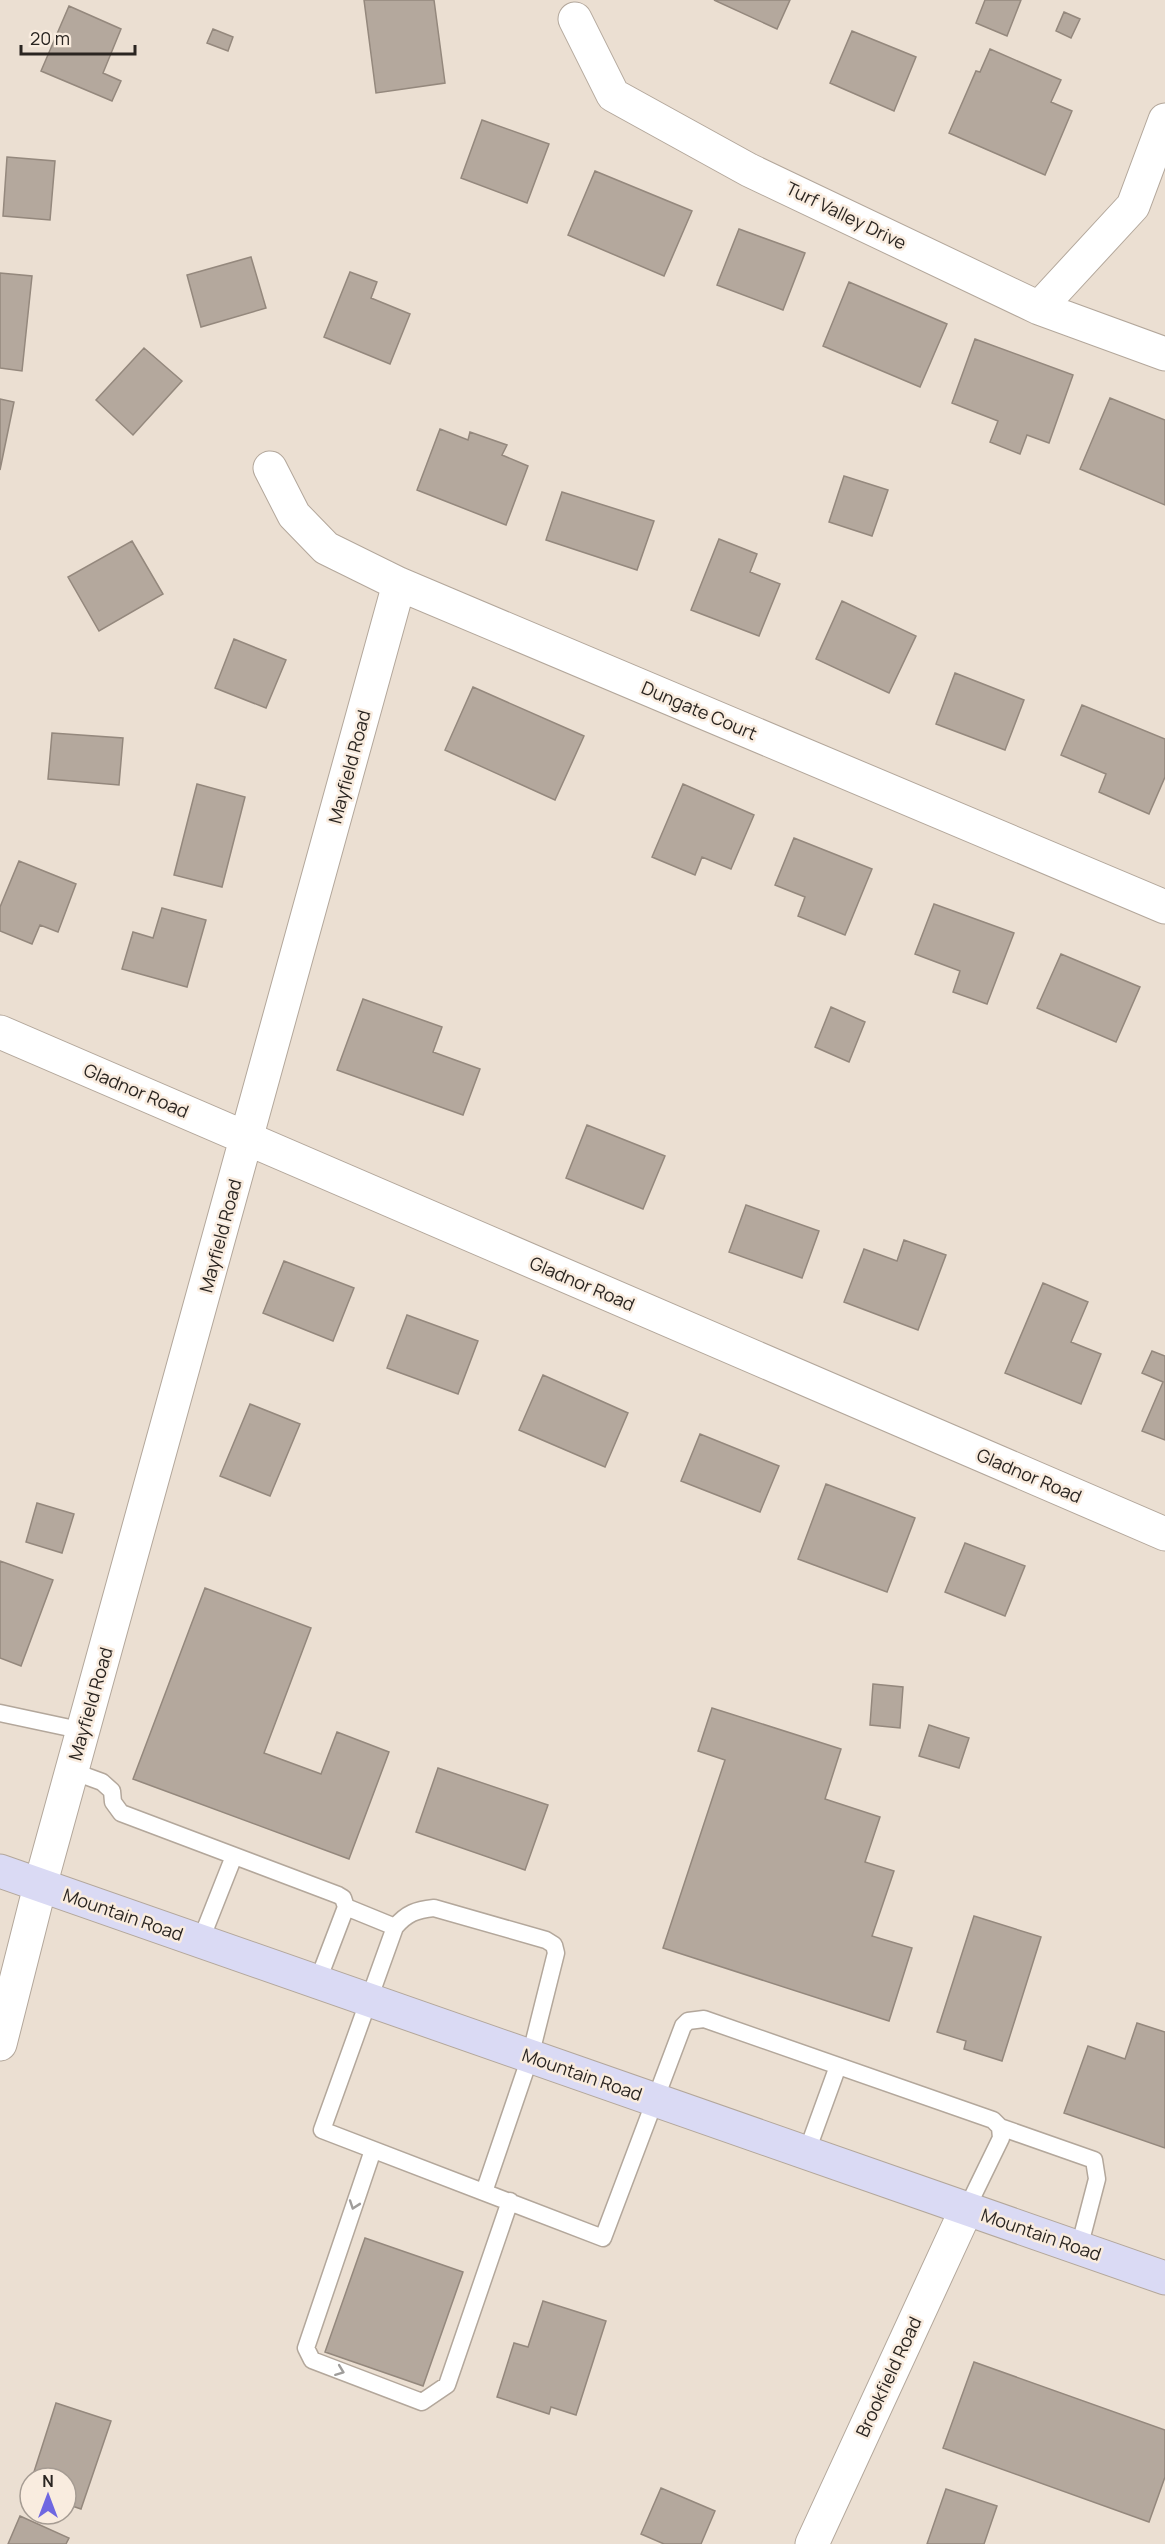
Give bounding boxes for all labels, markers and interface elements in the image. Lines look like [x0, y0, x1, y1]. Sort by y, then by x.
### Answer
scale bar [21, 18, 135, 56]
text: 20 m [30, 26, 70, 50]
street label: Turf Valley Drive [782, 176, 911, 255]
street label: Dungate Court [638, 675, 761, 745]
street label: Mayfield Road [322, 707, 376, 826]
street label: Gladnor Road [80, 1057, 192, 1123]
street label: Mayfield Road [193, 1176, 247, 1295]
street label: Gladnor Road [526, 1250, 638, 1316]
street label: Gladnor Road [973, 1442, 1085, 1508]
street label: Mayfield Road [62, 1644, 118, 1763]
street label: Mountain Road [60, 1882, 187, 1946]
street label: Mountain Road [519, 2042, 646, 2106]
one-way arrow [349, 2199, 362, 2210]
street label: Mountain Road [978, 2202, 1105, 2266]
street label: Brookfield Road [850, 2313, 926, 2441]
one-way arrow [334, 2364, 345, 2376]
north arrow [18, 2466, 78, 2526]
text: N [42, 2470, 54, 2492]

